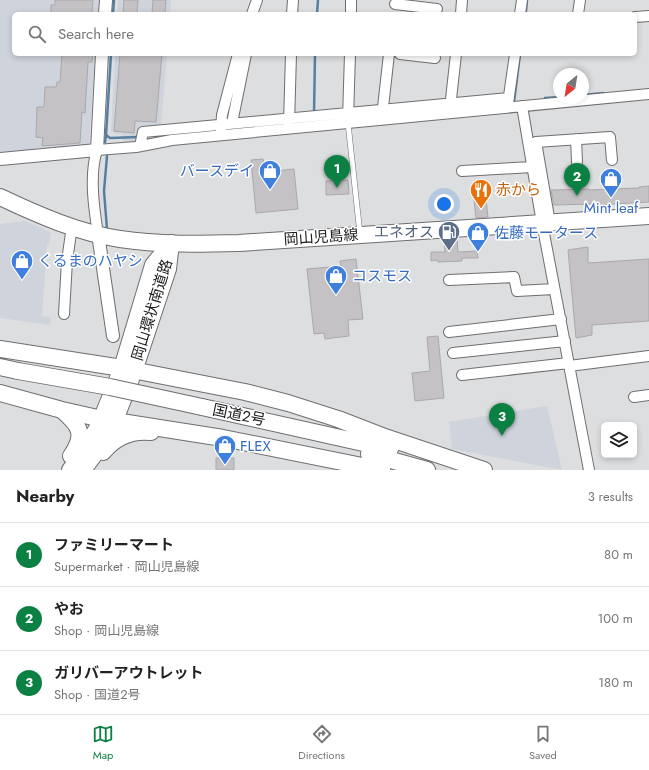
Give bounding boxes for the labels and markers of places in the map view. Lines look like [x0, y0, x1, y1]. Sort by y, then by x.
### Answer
pin: 1 [324, 155, 350, 188]
shop icon: バースデイ [257, 158, 283, 191]
place label: バースデイ [180, 160, 254, 182]
pin: 2 [564, 163, 590, 196]
shop icon: Mint leaf [598, 166, 624, 199]
restaurant icon: 赤から [468, 177, 494, 210]
place label: 赤から [496, 179, 541, 201]
place label: Mint leaf [584, 197, 639, 219]
fuel station icon: エネオス [436, 219, 462, 252]
shop icon: 佐藤モータース [465, 220, 491, 253]
place label: エネオス [374, 221, 434, 243]
place label: 佐藤モータース [494, 222, 598, 244]
shop icon: くるまのハヤシ [9, 248, 35, 281]
place label: くるまのハヤシ [38, 250, 143, 272]
shop icon: コスモス [323, 263, 349, 296]
place label: コスモス [352, 265, 412, 287]
pin: 3 [489, 403, 515, 436]
shop icon: FLEX [212, 433, 238, 466]
place label: FLEX [240, 435, 272, 457]

